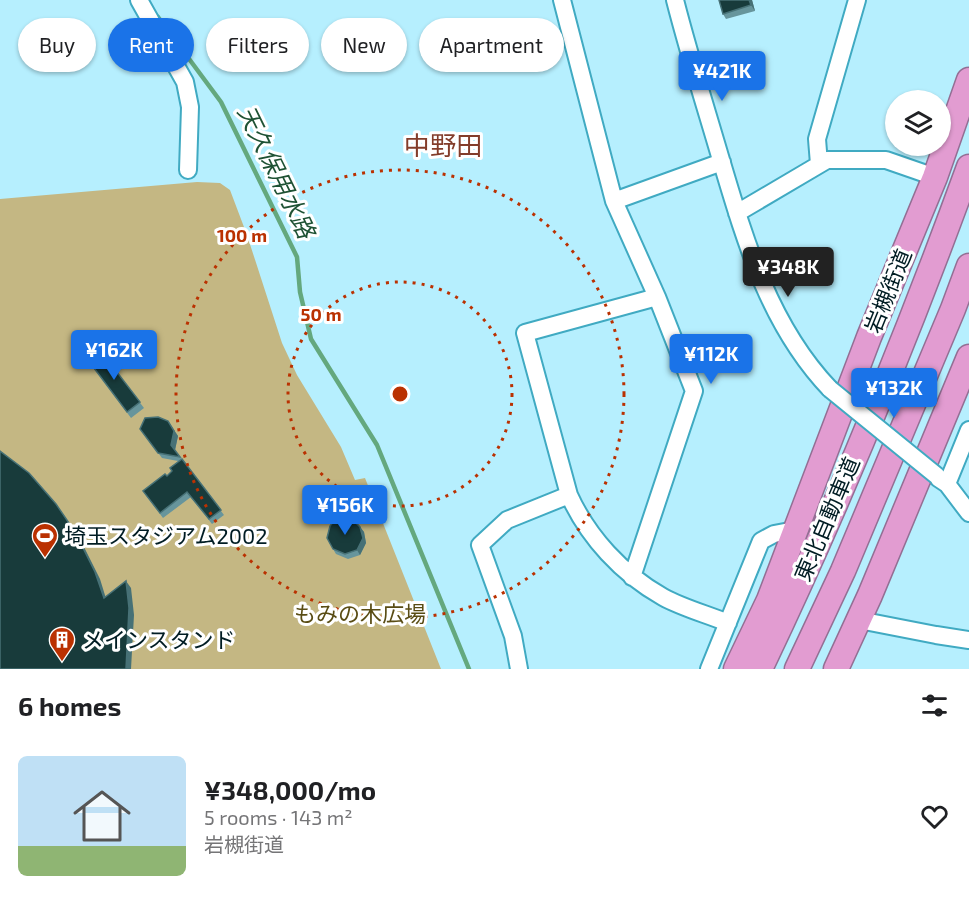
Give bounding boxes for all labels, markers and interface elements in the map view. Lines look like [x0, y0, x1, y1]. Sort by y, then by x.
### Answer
chip: Buy [18, 18, 96, 72]
chip: Rent [108, 18, 194, 72]
chip: Filters [206, 18, 309, 72]
chip: New [321, 18, 407, 72]
chip: Apartment [419, 18, 564, 72]
pin: ¥421K [680, 51, 764, 102]
text: ¥421K [693, 58, 751, 82]
map controls [885, 90, 951, 156]
button: layers [885, 90, 951, 156]
water label: 天久保用水路 [233, 100, 323, 244]
district label: 中野田 [404, 129, 482, 160]
text: 100 m [217, 224, 267, 246]
street label: 岩槻街道 [859, 245, 916, 336]
pin: ¥348K [746, 247, 830, 298]
text: ¥348K [757, 254, 819, 278]
text: 50 m [300, 303, 342, 325]
pin: ¥162K [72, 330, 156, 381]
pin: ¥112K [669, 334, 753, 385]
text: ¥162K [85, 337, 143, 361]
text: ¥112K [684, 341, 738, 365]
pin: ¥132K [852, 368, 936, 419]
text: ¥132K [865, 375, 923, 399]
centre of rings [390, 384, 410, 404]
street label: 東北自動車道 [788, 453, 864, 584]
pin: ¥156K [303, 485, 387, 536]
text: ¥156K [316, 492, 374, 516]
sports icon: 埼玉スタジアム2002 [30, 521, 60, 559]
place label: 埼玉スタジアム2002 [64, 522, 268, 548]
park label: もみの木広場 [294, 600, 426, 626]
building icon: メインスタンド [47, 625, 77, 663]
place label: メインスタンド [82, 626, 236, 652]
icon: filters [918, 689, 951, 722]
text: 6 homes [18, 690, 121, 721]
text: ¥348,000/mo [204, 774, 376, 805]
icon: home [66, 780, 138, 852]
icon: heart [918, 800, 951, 833]
text: 5 rooms · 143 m² [204, 805, 353, 829]
text: 岩槻街道 [204, 832, 284, 856]

